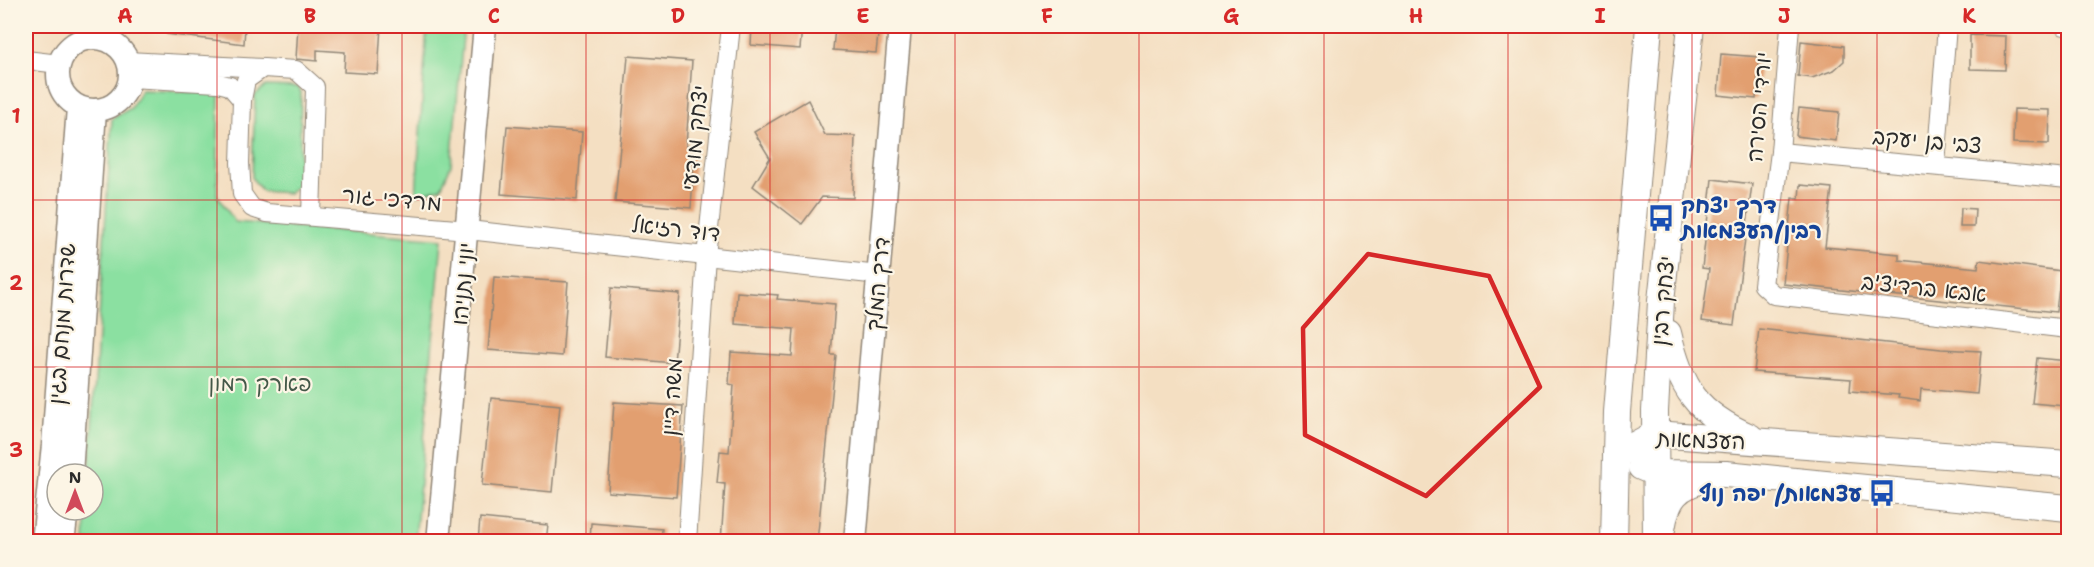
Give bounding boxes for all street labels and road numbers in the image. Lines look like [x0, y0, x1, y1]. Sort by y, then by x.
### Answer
street label: יורדי הסירה [1740, 51, 1778, 163]
street label: יצחק מודעי [675, 84, 715, 192]
street label: צבי בן יעקב [1871, 122, 1983, 160]
street label: מרדכי גור [341, 180, 443, 218]
street label: דוד רזיאל [630, 210, 722, 248]
street label: דרך המלך [859, 236, 897, 332]
street label: יוני נתניהו [445, 241, 481, 327]
street label: שדרות מנחם בגין [42, 242, 82, 406]
street label: יצחק רבין [1645, 255, 1681, 347]
street label: אבא ברדיצ'ב [1860, 267, 1988, 309]
street label: משה דיין [655, 357, 689, 437]
street label: העצמאות [1654, 424, 1746, 456]

